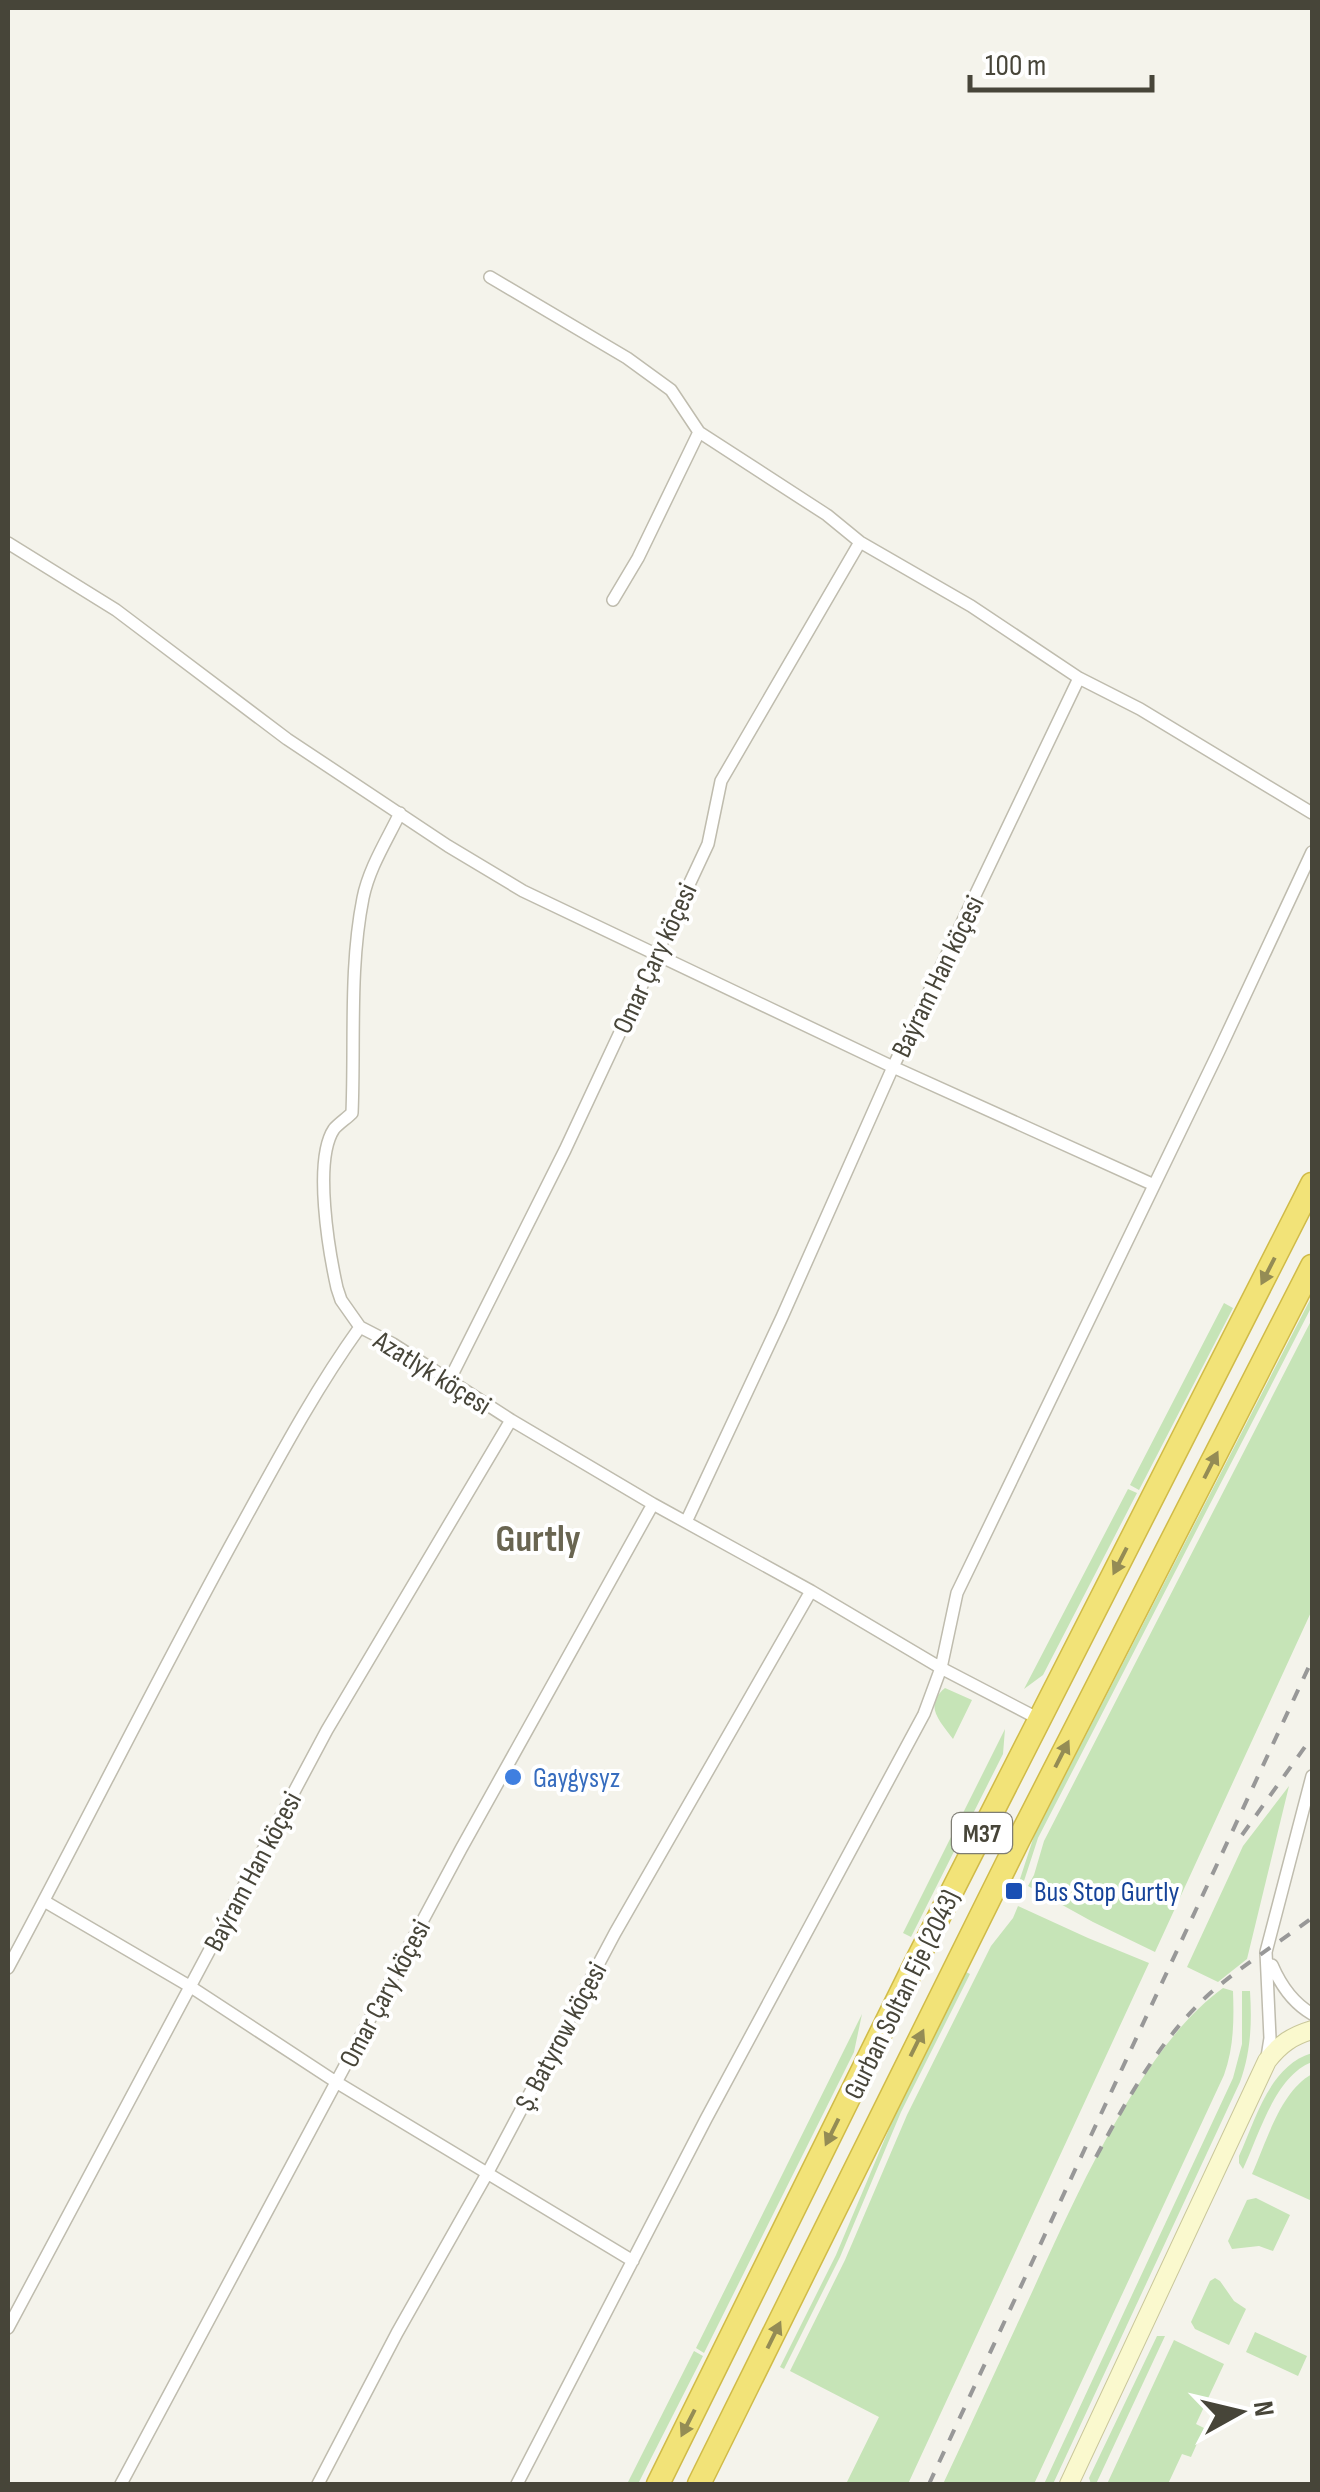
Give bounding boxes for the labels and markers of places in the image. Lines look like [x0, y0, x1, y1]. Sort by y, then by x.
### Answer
place label: Gaygysyz [533, 1762, 620, 1795]
marker: Gaygysyz [502, 1766, 524, 1788]
place label: Bus Stop Gurtly [1034, 1876, 1179, 1909]
marker: Bus Stop Gurtly [1003, 1880, 1025, 1902]

